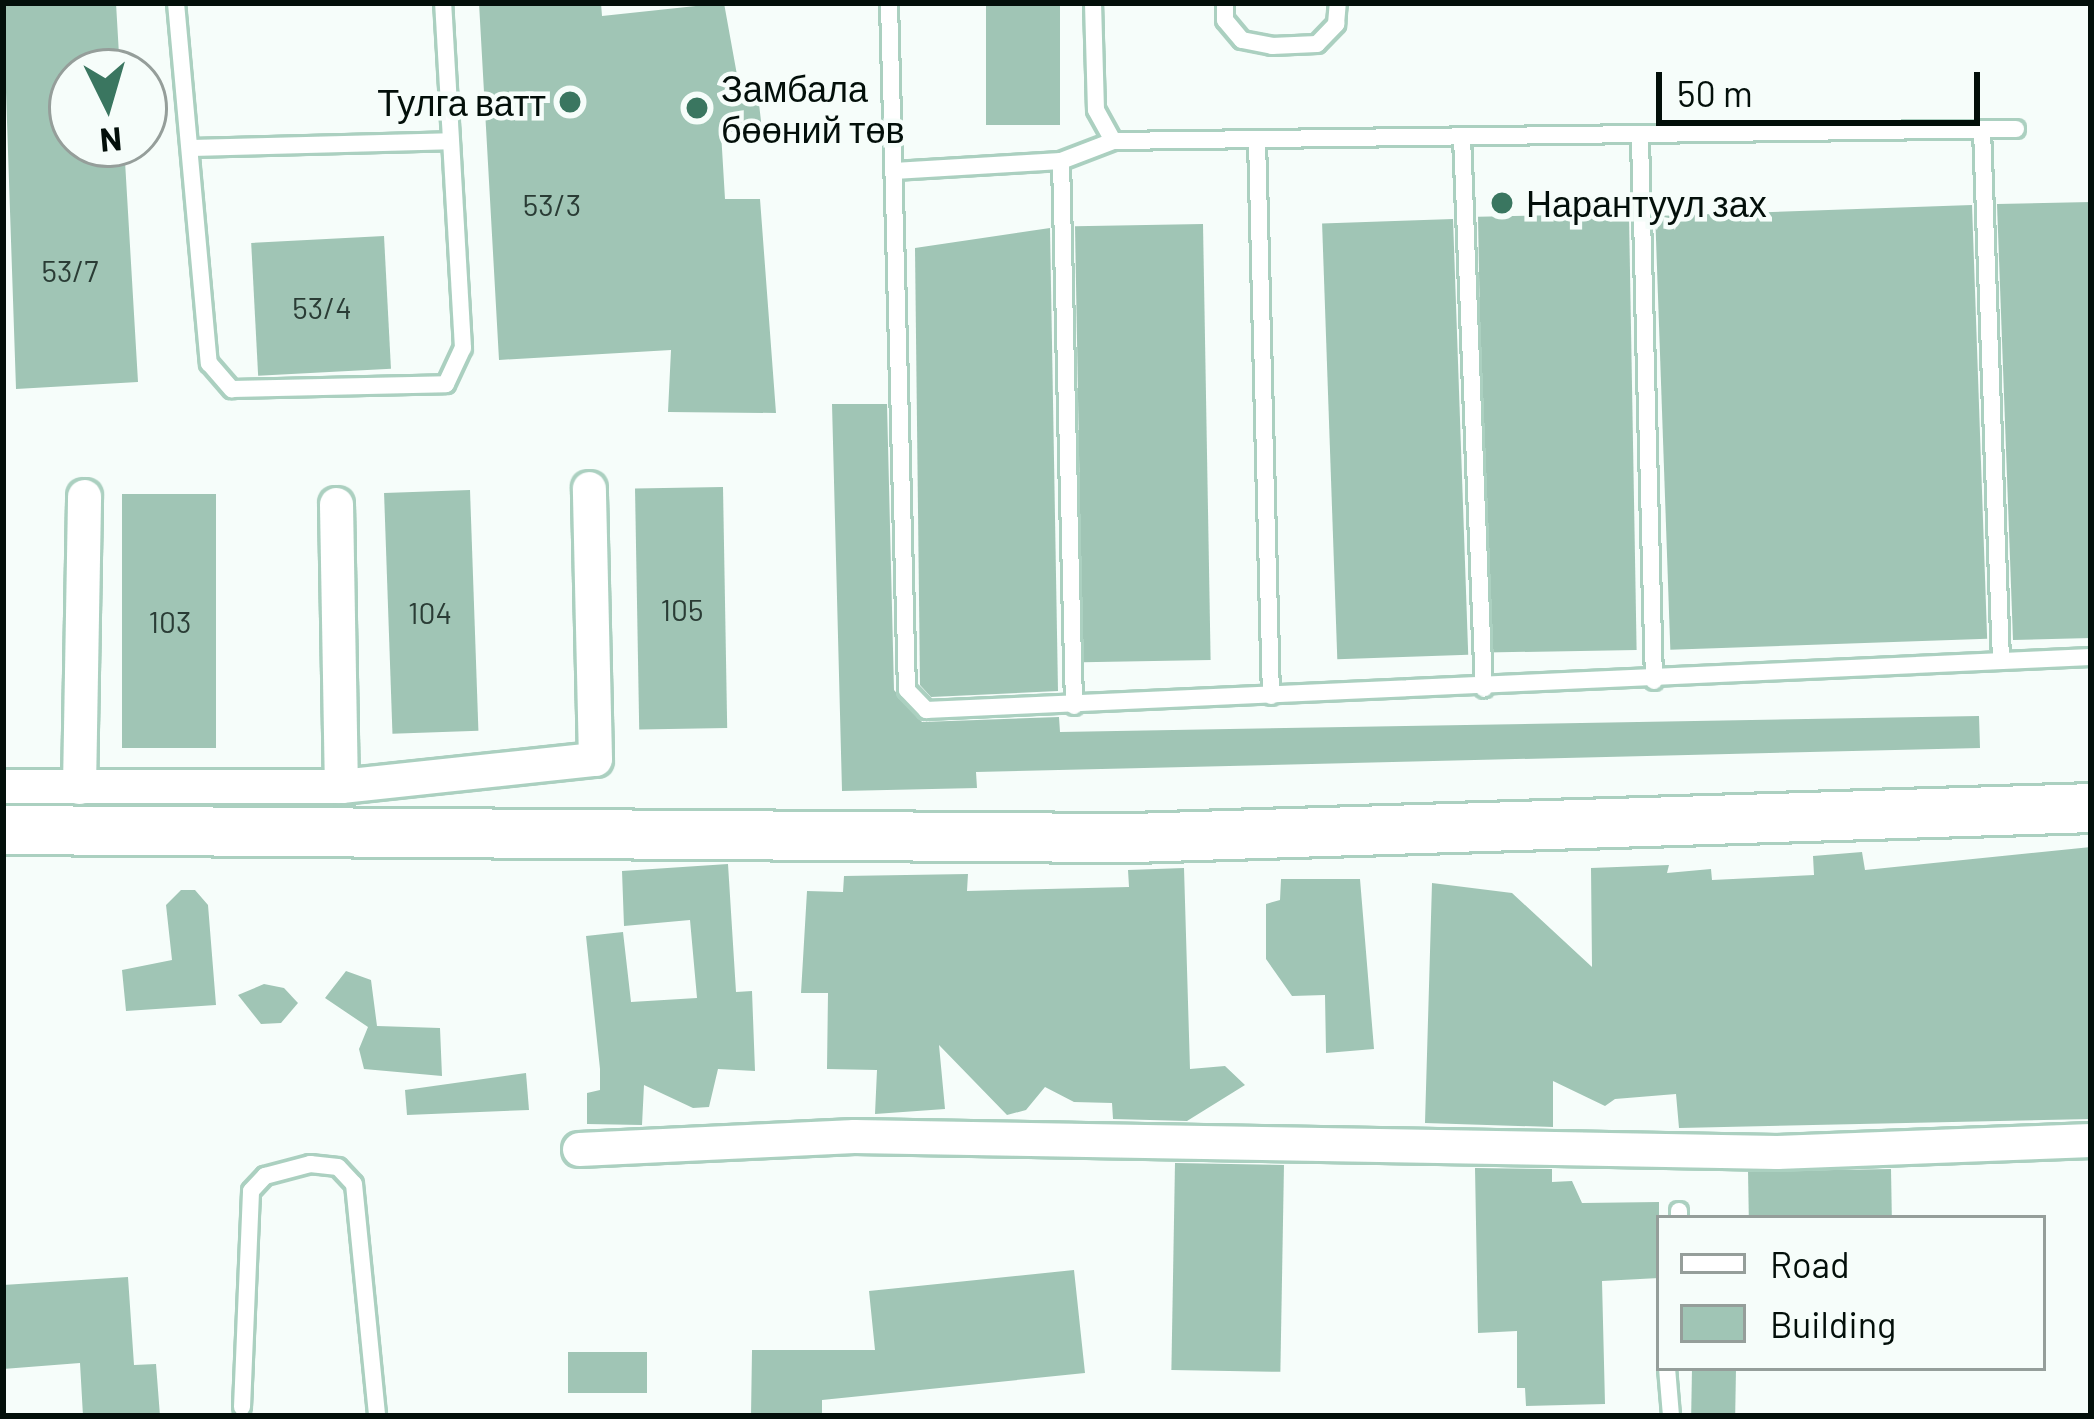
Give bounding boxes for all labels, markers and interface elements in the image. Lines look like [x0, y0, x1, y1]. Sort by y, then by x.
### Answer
north arrow [48, 48, 168, 168]
scale bar [1662, 48, 1986, 122]
place label: Замбала бөөний төв [721, 65, 905, 150]
text: 50 m [1677, 71, 1753, 114]
place label: Тулга ватт [377, 80, 546, 124]
marker: Тулга ватт [557, 89, 583, 115]
marker: Замбала бөөний төв [684, 95, 710, 121]
text: N [98, 120, 124, 162]
place label: Нарантуул зах [1526, 181, 1767, 225]
house number: 53/3 [523, 186, 581, 222]
marker: Нарантуул зах [1489, 190, 1515, 216]
house number: 53/7 [41, 252, 99, 288]
house number: 53/4 [292, 289, 352, 325]
house number: 105 [661, 591, 703, 627]
house number: 104 [408, 594, 452, 630]
house number: 103 [149, 603, 191, 639]
legend [1656, 1215, 2046, 1371]
text: Road [1770, 1242, 1850, 1285]
text: Building [1770, 1302, 1896, 1345]

